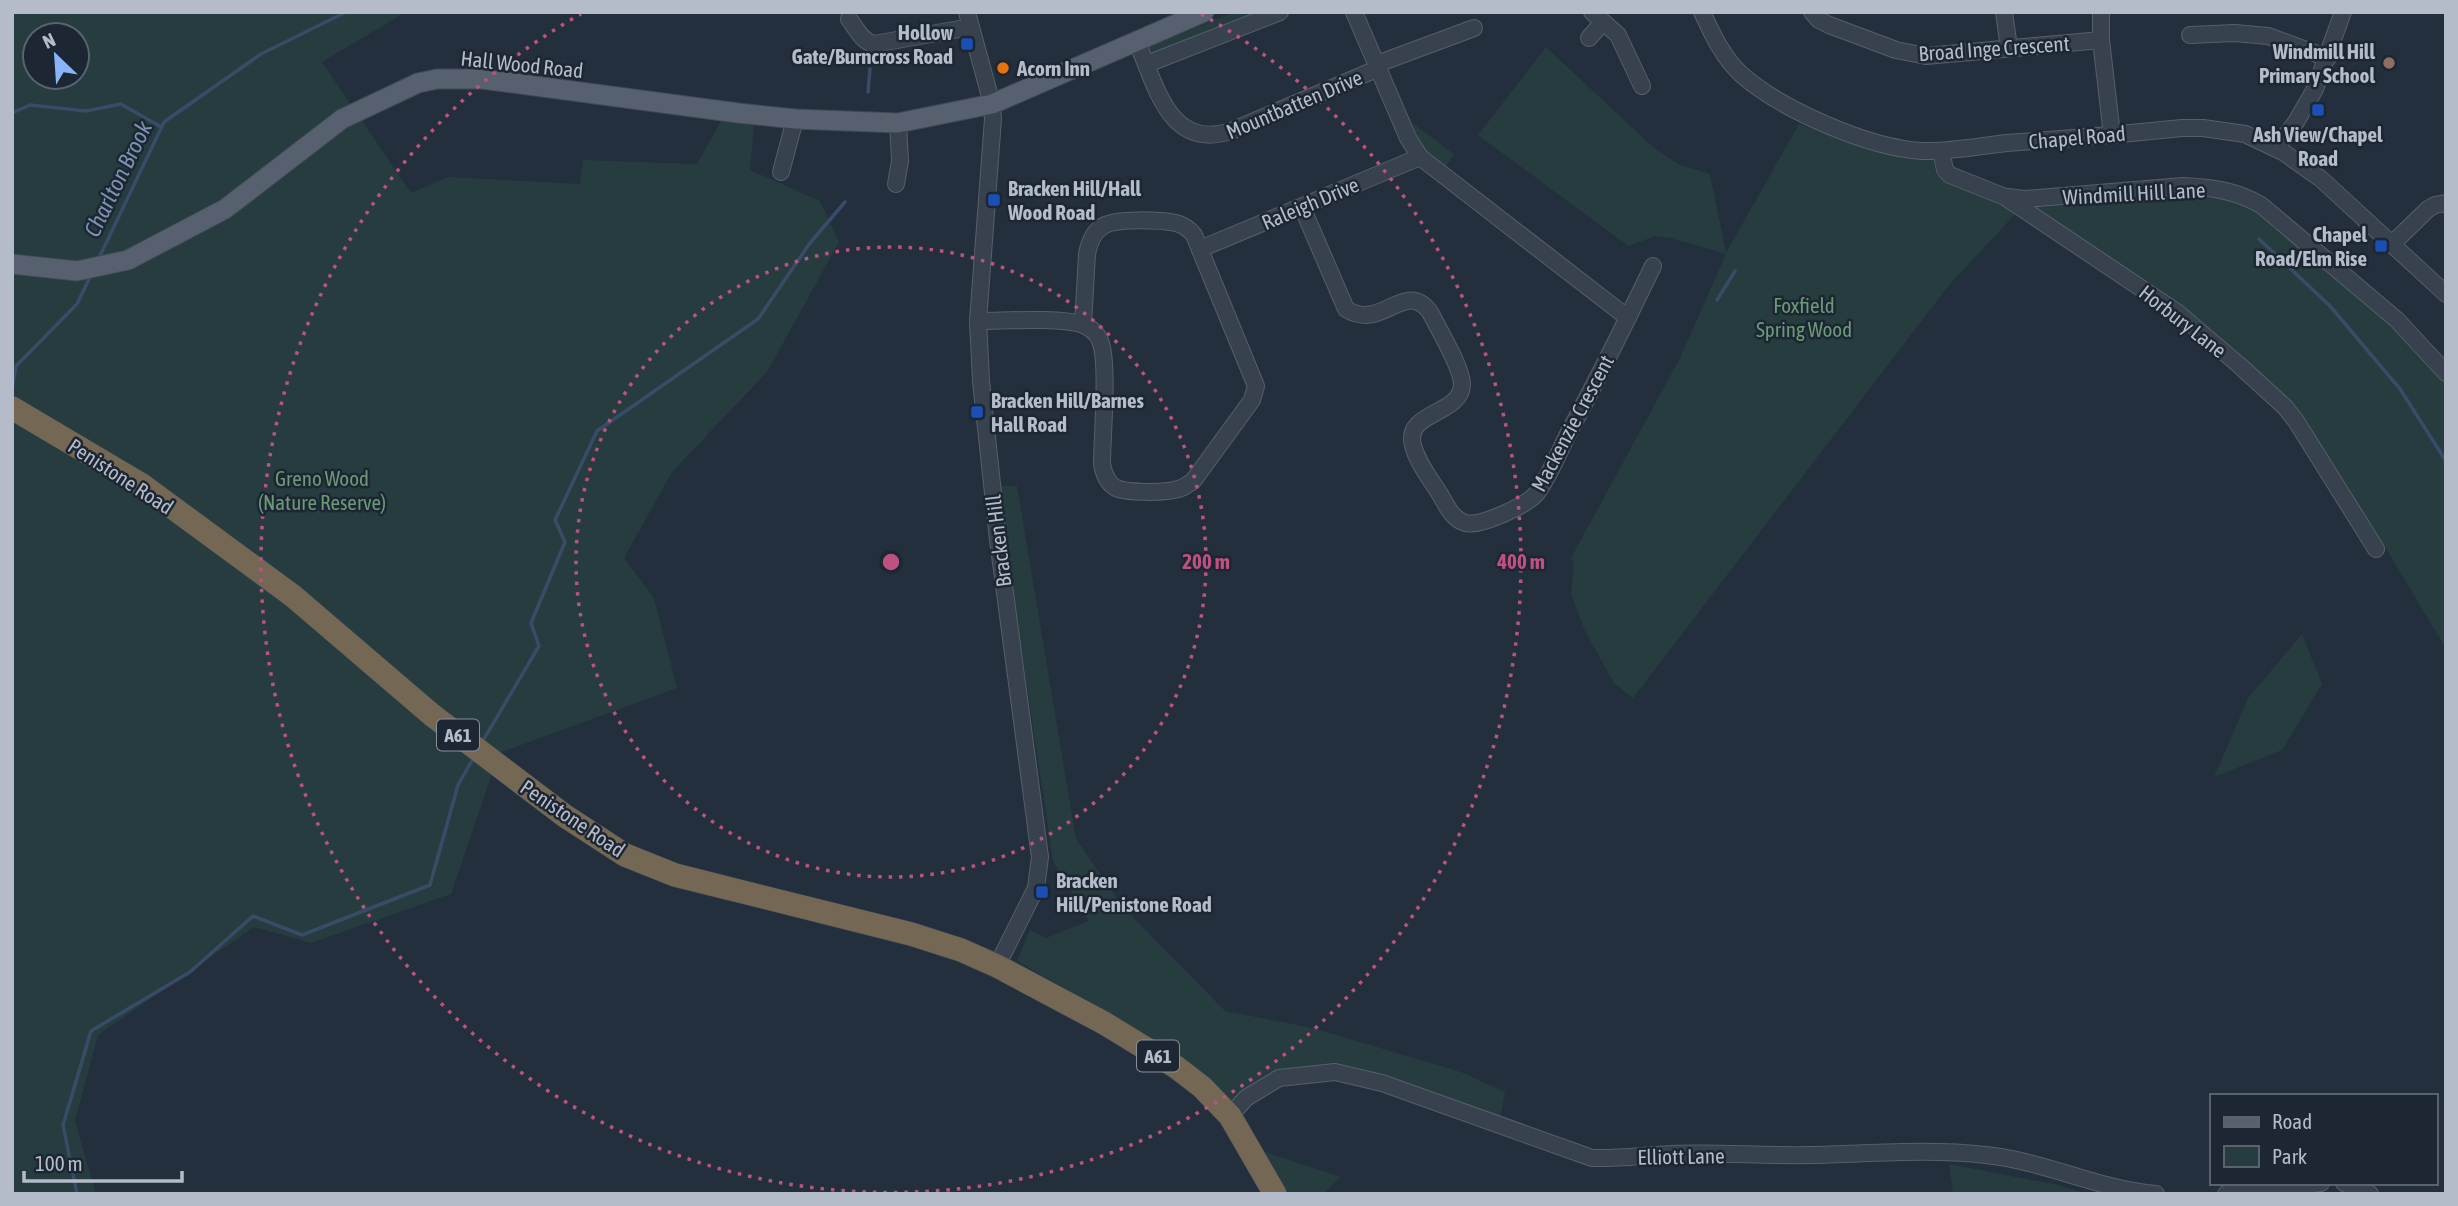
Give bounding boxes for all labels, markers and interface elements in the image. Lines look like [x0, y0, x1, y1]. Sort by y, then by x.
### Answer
place label: Hollow Gate/Burncross Road [792, 20, 953, 68]
north arrow [21, 21, 91, 91]
text: N [39, 28, 59, 53]
street label: Broad Inge Crescent [1918, 31, 2070, 65]
marker: Hollow Gate/Burncross Road [959, 36, 975, 52]
place label: Windmill Hill Primary School [2259, 39, 2375, 87]
street label: Hall Wood Road [459, 46, 585, 82]
marker: Windmill Hill Primary School [2381, 55, 2397, 71]
place label: Acorn Inn [1016, 56, 1090, 80]
marker: Acorn Inn [995, 60, 1011, 76]
street label: Mountbatten Drive [1222, 65, 1366, 143]
marker: Ash View/Chapel Road [2310, 102, 2326, 118]
water label: Charlton Brook [79, 116, 158, 241]
street label: Chapel Road [2027, 121, 2127, 153]
place label: Ash View/Chapel Road [2252, 122, 2383, 170]
street label: Raleigh Drive [1258, 172, 1362, 234]
place label: Bracken Hill/Hall Wood Road [1007, 176, 1141, 224]
street label: Windmill Hill Lane [2062, 177, 2206, 209]
marker: Bracken Hill/Hall Wood Road [986, 192, 1002, 208]
place label: Chapel Road/Elm Rise [2255, 222, 2367, 270]
marker: Chapel Road/Elm Rise [2373, 238, 2389, 254]
street label: Horbury Lane [2135, 280, 2231, 362]
park label: Foxfield Spring Wood [1756, 293, 1852, 341]
street label: Mackenzie Crescent [1526, 351, 1618, 495]
place label: Bracken Hill/Barnes Hall Road [991, 388, 1145, 436]
marker: Bracken Hill/Barnes Hall Road [969, 404, 985, 420]
street label: Penistone Road [64, 433, 178, 519]
park label: Greno Wood (Nature Reserve) [258, 466, 386, 514]
street label: Bracken Hill [980, 493, 1016, 589]
text: 200 m [1182, 549, 1230, 573]
text: 400 m [1496, 549, 1545, 573]
centre of rings [879, 550, 903, 574]
road number: A61 [437, 720, 479, 750]
street label: Penistone Road [516, 774, 630, 862]
place label: Bracken Hill/Penistone Road [1056, 868, 1212, 916]
marker: Bracken Hill/Penistone Road [1034, 884, 1050, 900]
road number: A61 [1137, 1040, 1179, 1072]
legend [2210, 1094, 2437, 1185]
text: Road [2272, 1109, 2312, 1133]
scale bar [24, 1140, 182, 1184]
street label: Elliott Lane [1637, 1143, 1725, 1169]
text: Park [2272, 1144, 2307, 1168]
text: 100 m [35, 1151, 83, 1175]

